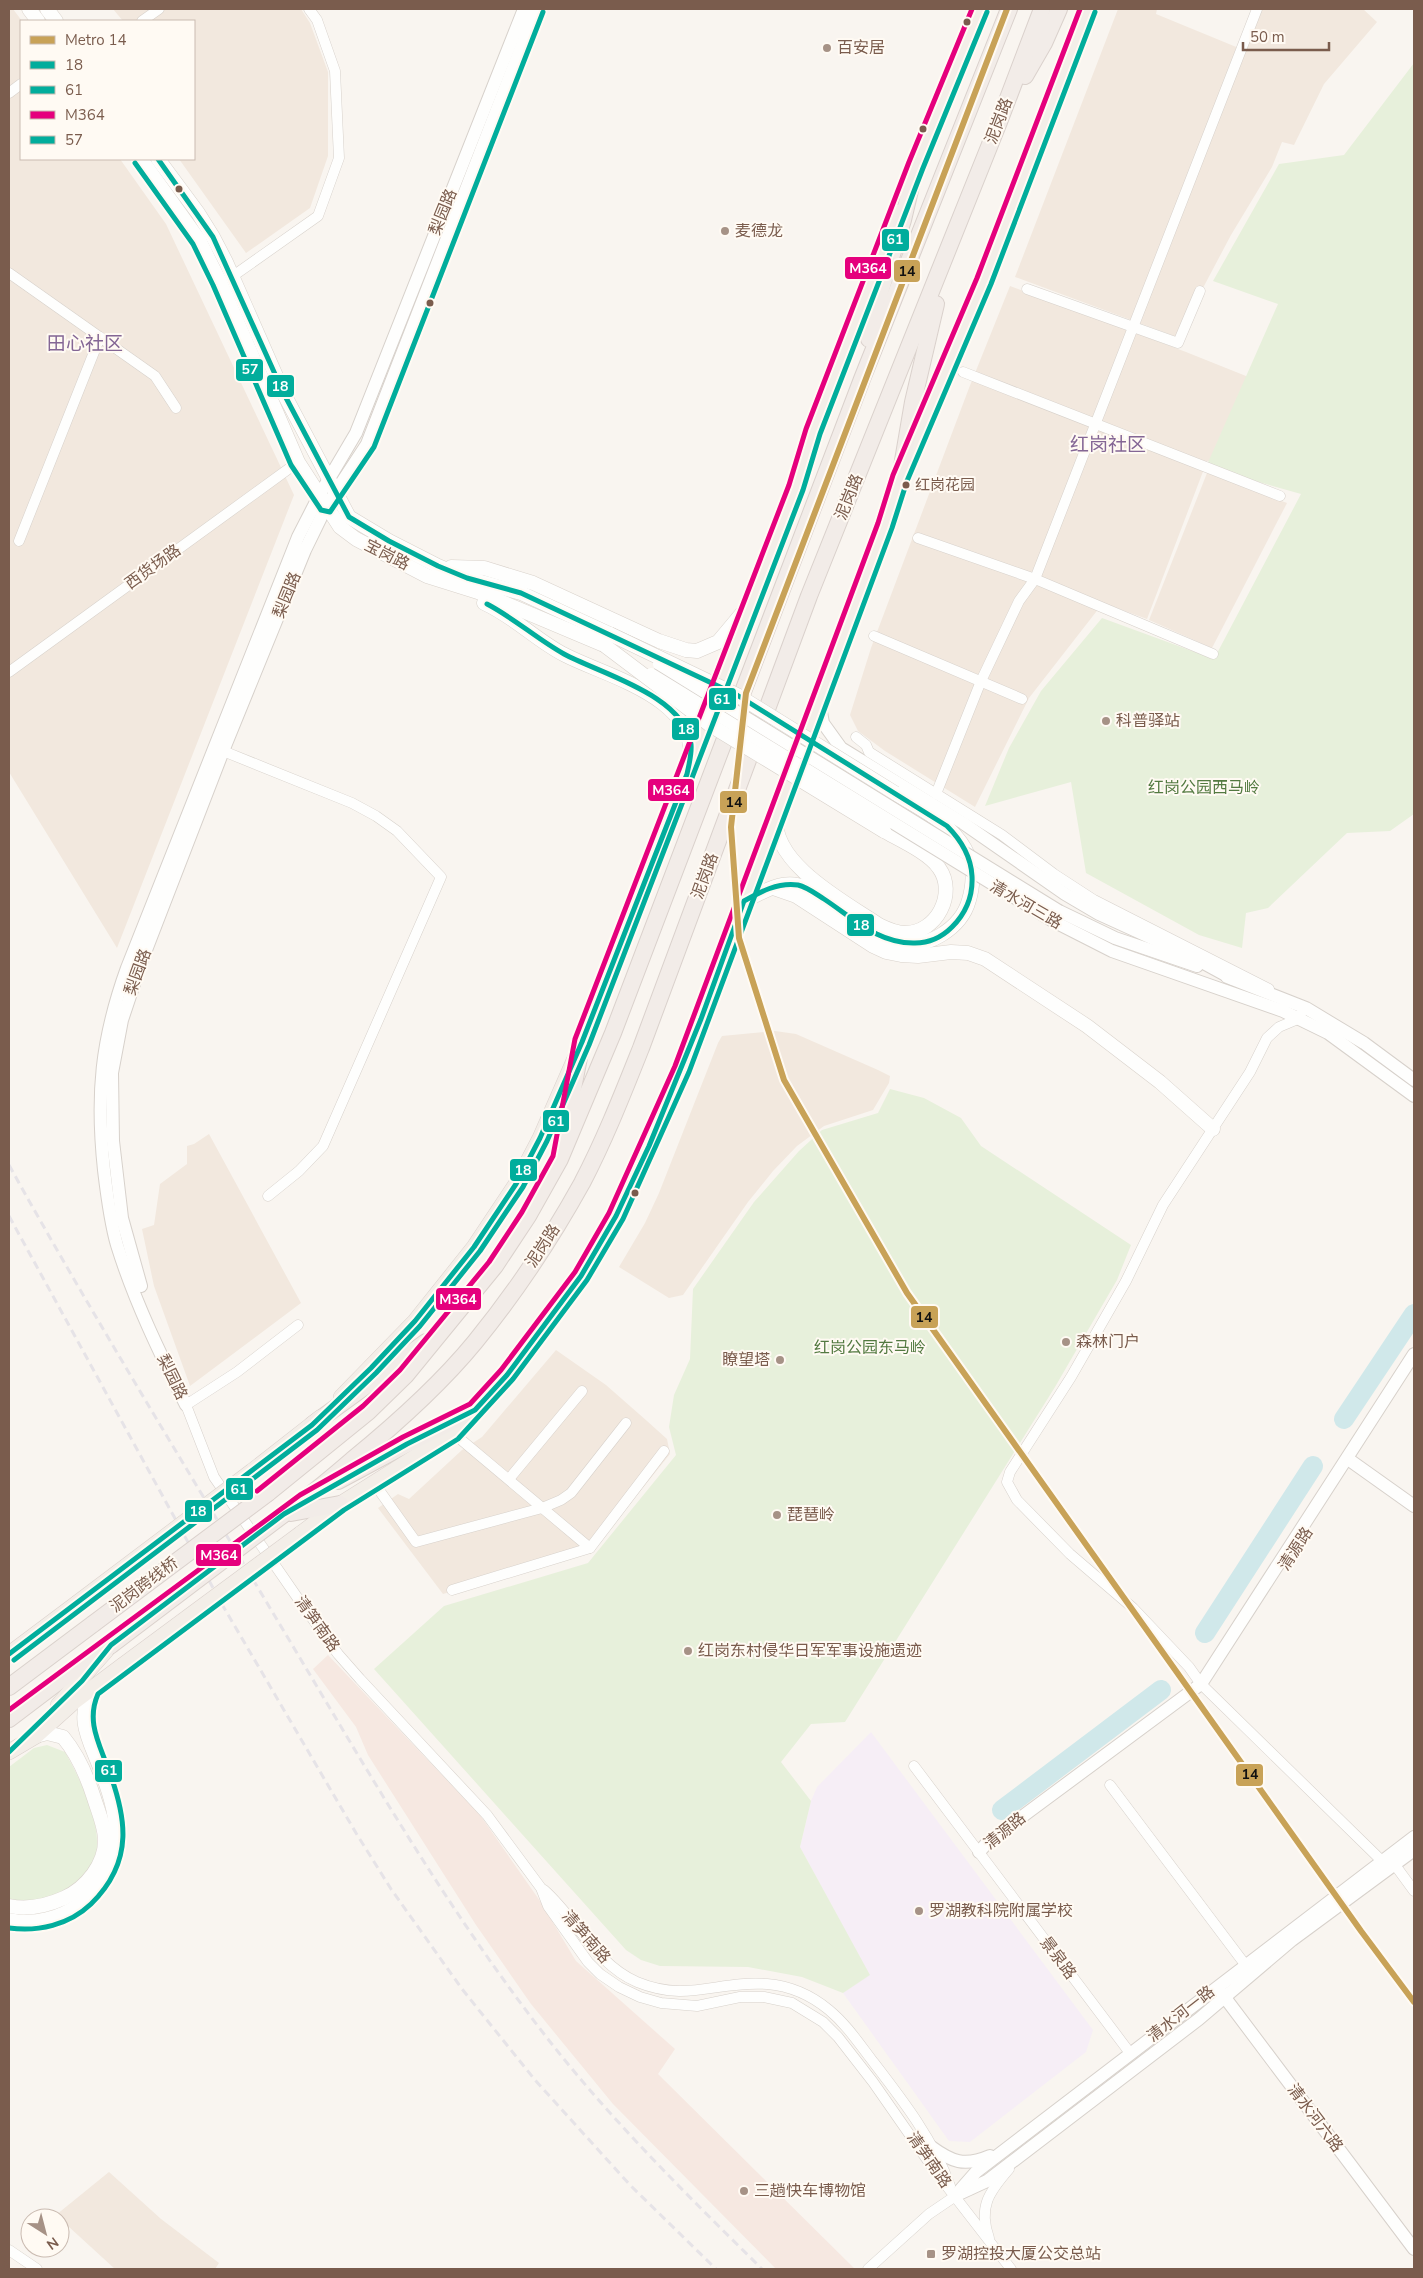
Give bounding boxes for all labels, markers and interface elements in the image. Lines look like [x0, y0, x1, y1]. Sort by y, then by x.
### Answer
unlabelled marker [962, 17, 972, 27]
legend [20, 20, 195, 160]
scale bar [1243, 20, 1329, 52]
text: 50 m [1250, 27, 1285, 47]
text: Metro 14 [65, 30, 127, 50]
place label: 百安居 [837, 37, 885, 59]
marker: 百安居 [821, 42, 833, 54]
text: 18 [65, 55, 83, 75]
text: 61 [65, 80, 83, 100]
street label: 泥岗路 [980, 95, 1018, 147]
text: M364 [65, 105, 105, 125]
unlabelled marker [918, 124, 928, 134]
text: 57 [65, 130, 83, 150]
unlabelled marker [174, 184, 184, 194]
street label: 梨园路 [424, 186, 462, 238]
place label: 麦德龙 [735, 220, 783, 242]
marker: 麦德龙 [719, 225, 731, 237]
line badge: 61 [881, 228, 910, 252]
text: 61 [887, 230, 903, 249]
line badge: M364 [844, 256, 892, 280]
text: M364 [849, 259, 887, 278]
line badge: 14 [893, 259, 921, 283]
text: 14 [899, 262, 916, 281]
unlabelled marker [425, 298, 435, 308]
district label: 田心社区 [47, 331, 123, 357]
line badge: 57 [235, 358, 264, 382]
text: 57 [242, 360, 258, 379]
line badge: 18 [266, 374, 295, 398]
text: 18 [272, 377, 288, 396]
district label: 红岗社区 [1070, 432, 1146, 458]
street label: 泥岗路 [830, 471, 868, 523]
place label: 红岗花园 [915, 475, 975, 495]
marker: 红岗花园 [901, 480, 911, 490]
street label: 宝岗路 [361, 534, 413, 576]
street label: 西货场路 [121, 539, 185, 595]
street label: 梨园路 [268, 569, 306, 621]
line badge: 61 [708, 687, 737, 711]
text: 61 [714, 690, 730, 709]
place label: 科普驿站 [1116, 710, 1180, 732]
marker: 科普驿站 [1100, 715, 1112, 727]
line badge: 18 [671, 717, 700, 741]
text: 18 [678, 720, 694, 739]
park label: 红岗公园西马岭 [1148, 777, 1260, 799]
line badge: M364 [647, 778, 695, 802]
text: M364 [652, 781, 690, 800]
line badge: 14 [719, 790, 748, 814]
text: 14 [726, 793, 743, 812]
street label: 泥岗路 [686, 850, 724, 902]
street label: 清水河三路 [986, 875, 1066, 935]
line badge: 18 [846, 913, 875, 937]
text: 18 [853, 916, 869, 935]
street label: 梨园路 [119, 946, 157, 998]
line badge: 61 [542, 1109, 570, 1133]
text: 61 [548, 1112, 564, 1131]
line badge: 18 [509, 1158, 538, 1182]
text: 18 [515, 1161, 531, 1180]
unlabelled marker [630, 1188, 640, 1198]
street label: 泥岗路 [521, 1220, 565, 1272]
line badge: M364 [435, 1287, 482, 1311]
text: M364 [439, 1290, 477, 1309]
line badge: 14 [910, 1305, 939, 1329]
text: 14 [916, 1308, 933, 1327]
place label: 森林门户 [1076, 1331, 1140, 1353]
marker: 森林门户 [1060, 1336, 1072, 1348]
park label: 红岗公园东马岭 [814, 1337, 926, 1359]
place label: 瞭望塔 [722, 1349, 770, 1371]
street label: 梨园路 [152, 1351, 192, 1403]
marker: 瞭望塔 [774, 1354, 786, 1366]
line badge: 61 [225, 1477, 254, 1501]
text: 61 [231, 1480, 247, 1499]
line badge: 18 [184, 1499, 213, 1523]
text: 18 [190, 1502, 206, 1521]
place label: 琵琶岭 [787, 1504, 835, 1526]
marker: 琵琶岭 [771, 1509, 783, 1521]
street label: 清源路 [1274, 1523, 1318, 1575]
line badge: M364 [195, 1543, 242, 1567]
text: M364 [200, 1546, 238, 1565]
street label: 泥岗跨线桥 [105, 1552, 183, 1618]
street label: 清笋南路 [289, 1592, 345, 1656]
place label: 红岗东村侵华日军军事设施遗迹 [698, 1640, 922, 1662]
marker: 红岗东村侵华日军军事设施遗迹 [682, 1645, 694, 1657]
line badge: 61 [94, 1759, 123, 1783]
text: 61 [101, 1761, 117, 1780]
line badge: 14 [1235, 1763, 1264, 1787]
text: 14 [1242, 1765, 1259, 1784]
street label: 清源路 [979, 1807, 1031, 1855]
place label: 罗湖教科院附属学校 [929, 1900, 1073, 1922]
marker: 罗湖教科院附属学校 [913, 1905, 925, 1917]
street label: 清笋南路 [557, 1906, 615, 1968]
street label: 景泉路 [1035, 1932, 1081, 1984]
street label: 清水河一路 [1143, 1981, 1219, 2047]
street label: 清水河六路 [1282, 2079, 1348, 2157]
street label: 清笋南路 [902, 2127, 956, 2193]
place label: 三趟快车博物馆 [754, 2180, 866, 2202]
marker: 三趟快车博物馆 [738, 2185, 750, 2197]
north arrow [20, 2208, 70, 2258]
text: N [43, 2232, 62, 2254]
place label: 罗湖控投大厦公交总站 [941, 2243, 1101, 2265]
marker: 罗湖控投大厦公交总站 [925, 2248, 937, 2260]

